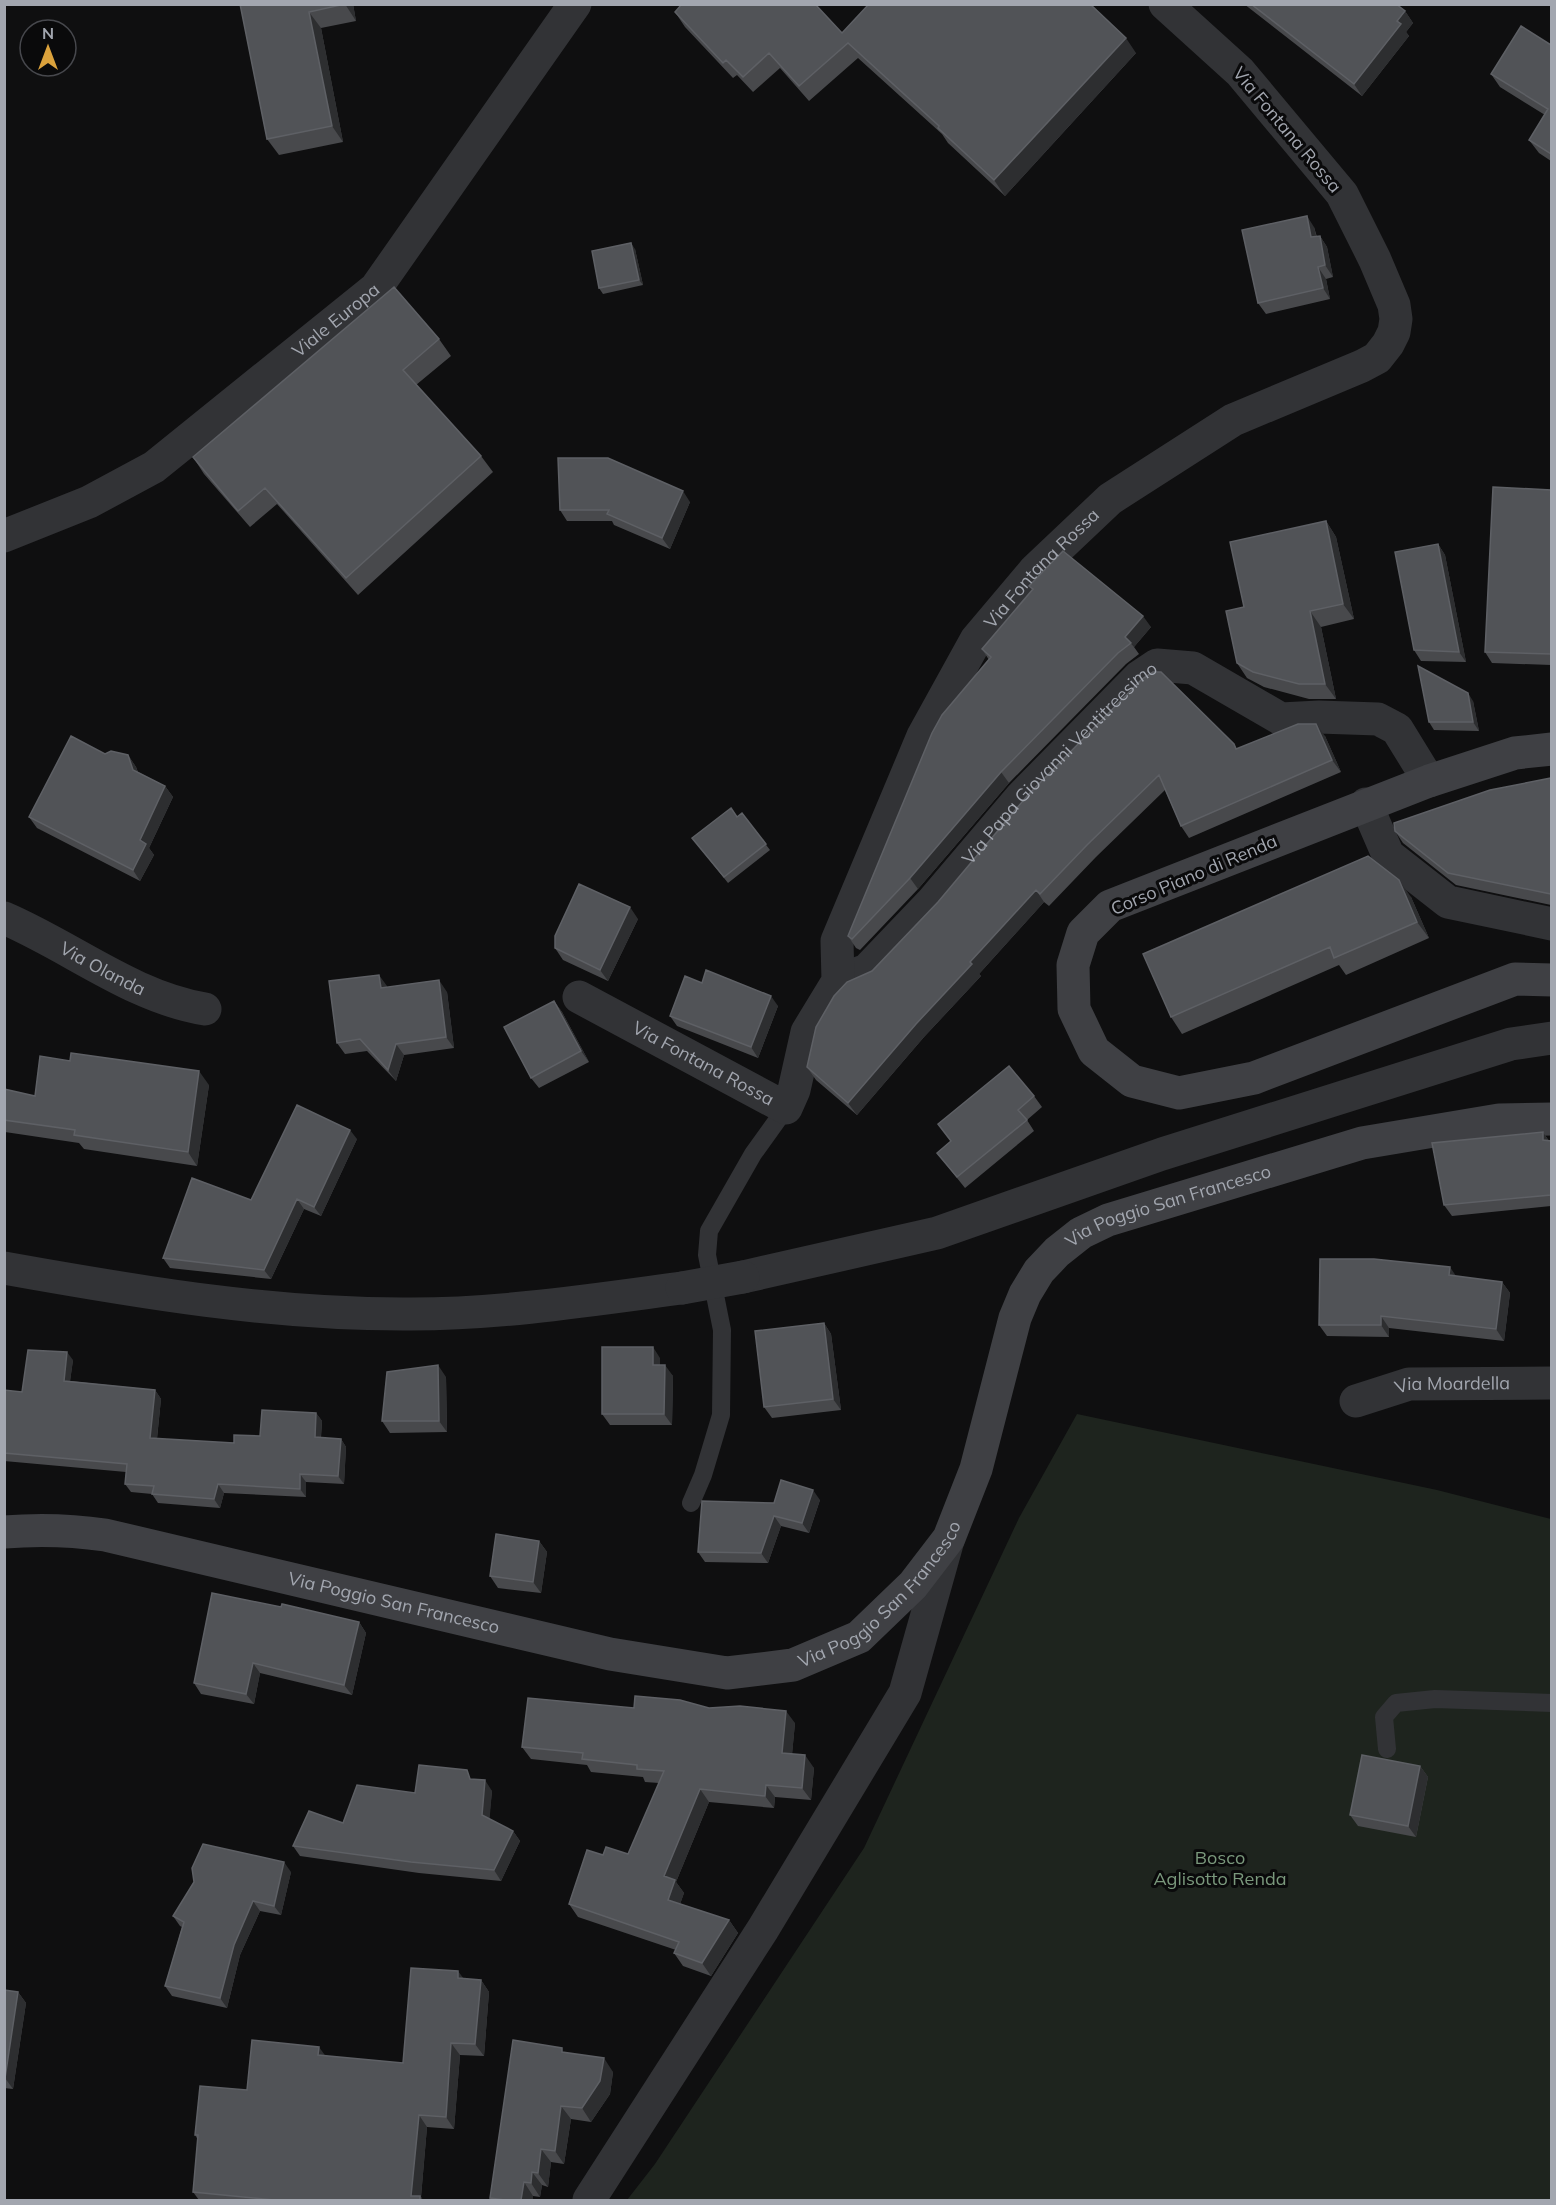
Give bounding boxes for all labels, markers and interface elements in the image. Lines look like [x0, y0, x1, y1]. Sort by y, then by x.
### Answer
north arrow [18, 18, 78, 78]
text: N [42, 23, 54, 43]
street label: Via Fontana Rossa [1228, 62, 1347, 197]
street label: Viale Europa [287, 278, 384, 362]
street label: Via Fontana Rossa [979, 503, 1104, 633]
street label: Via Papa Giovanni Ventitreesimo [957, 656, 1161, 869]
street label: Corso Piano di Renda [1107, 829, 1281, 920]
street label: Via Olanda [56, 936, 149, 1000]
street label: Via Fontana Rossa [629, 1016, 778, 1111]
street label: Via Poggio San Francesco [1060, 1159, 1273, 1252]
street label: Via Moardella [1392, 1371, 1510, 1399]
street label: Via Poggio San Francesco [794, 1518, 966, 1673]
street label: Via Poggio San Francesco [286, 1567, 502, 1639]
park label: Bosco Aglisotto Renda [1153, 1846, 1287, 1890]

